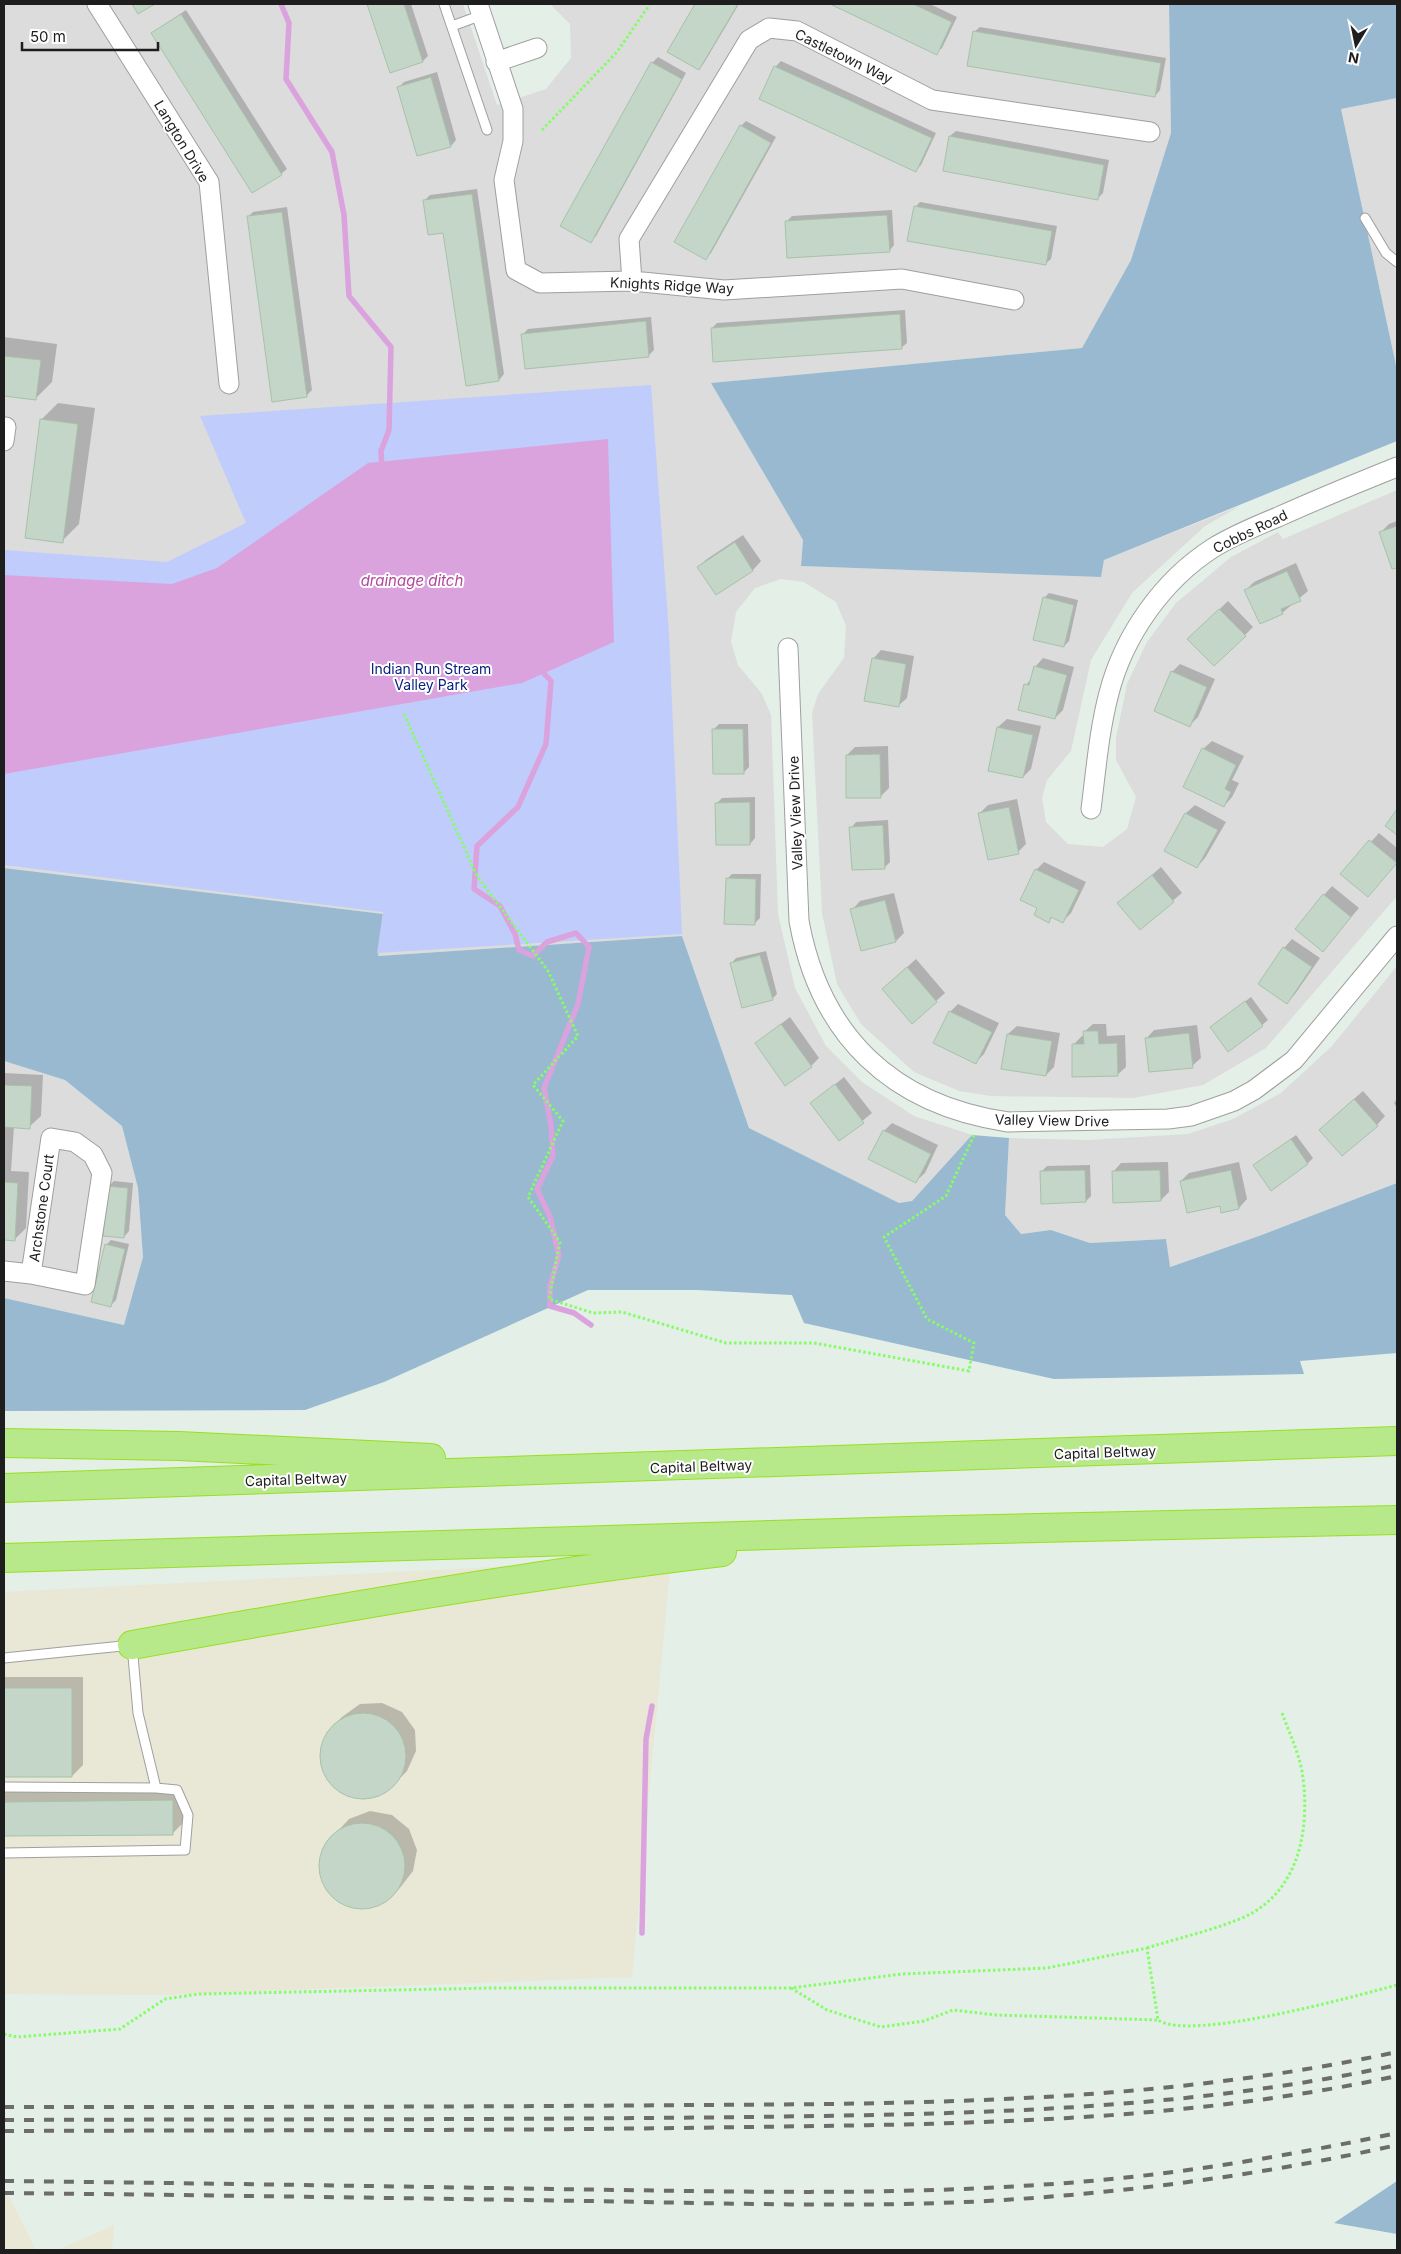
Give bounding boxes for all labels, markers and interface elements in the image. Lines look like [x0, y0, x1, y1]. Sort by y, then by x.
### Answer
scale bar [22, 20, 159, 52]
north arrow [1331, 20, 1381, 70]
street label: Castletown Way [792, 25, 896, 87]
text: 50 m [30, 27, 66, 46]
text: N [1347, 49, 1360, 68]
street label: Langton Drive [151, 97, 213, 185]
street label: Knights Ridge Way [610, 273, 734, 297]
street label: Cobbs Road [1210, 506, 1290, 556]
water label: drainage ditch [361, 571, 463, 590]
park label: Indian Run Stream Valley Park [371, 660, 491, 693]
street label: Valley View Drive [785, 756, 805, 870]
street label: Valley View Drive [995, 1111, 1109, 1129]
street label: Archstone Court [25, 1153, 57, 1263]
street label: Capital Beltway [1053, 1442, 1157, 1462]
street label: Capital Beltway [649, 1456, 753, 1476]
street label: Capital Beltway [244, 1469, 348, 1489]

